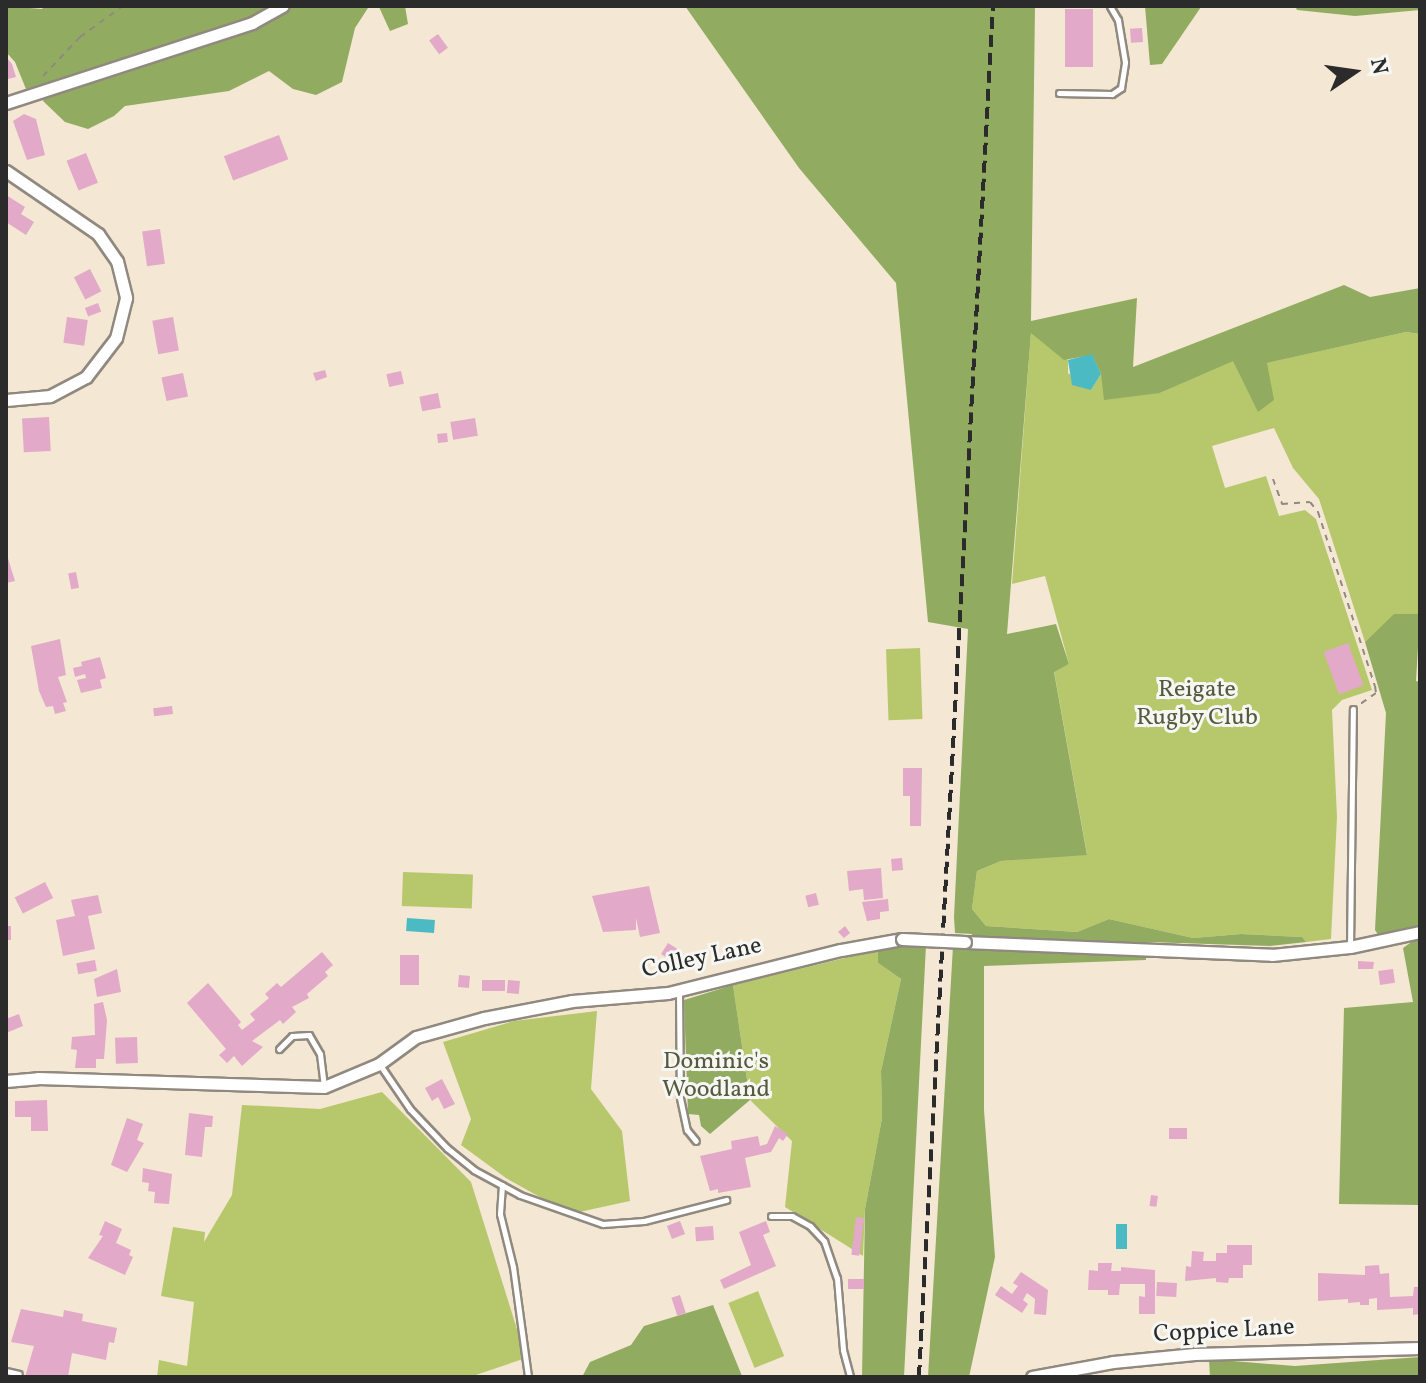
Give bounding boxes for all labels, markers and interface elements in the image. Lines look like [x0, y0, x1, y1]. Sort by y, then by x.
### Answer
north arrow [1314, 32, 1394, 112]
text: N [1361, 55, 1395, 78]
park label: Reigate Rugby Club [1136, 677, 1258, 733]
street label: Colley Lane [639, 932, 765, 986]
park label: Dominic's Woodland [662, 1049, 770, 1105]
street label: Coppice Lane [1153, 1314, 1295, 1350]

